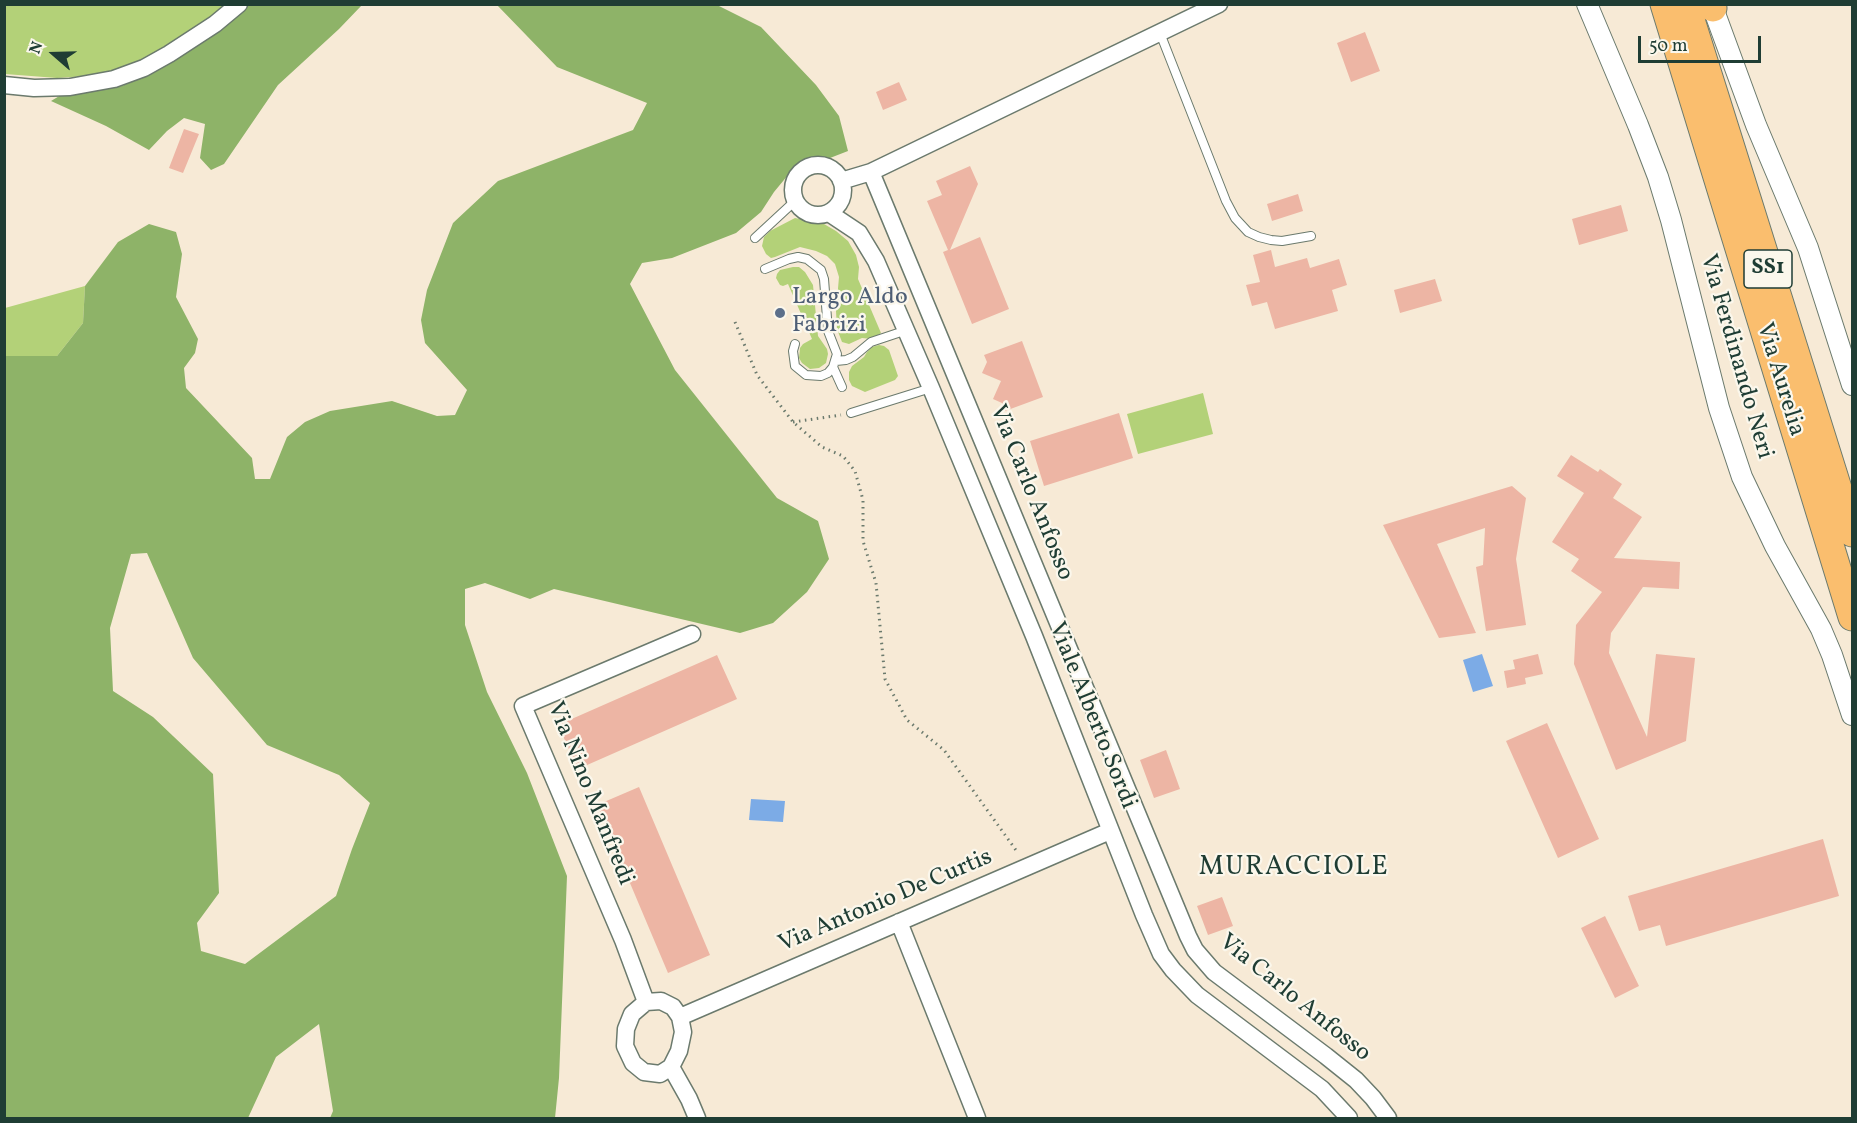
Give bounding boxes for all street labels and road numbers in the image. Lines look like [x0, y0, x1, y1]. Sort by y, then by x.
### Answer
road number: SS1 [1744, 250, 1792, 288]
street label: Via Ferdinando Neri [1692, 251, 1778, 463]
street label: Via Aurelia [1748, 320, 1810, 440]
street label: Via Carlo Anfosso [982, 401, 1078, 585]
street label: Viale Alberto Sordi [1040, 618, 1142, 814]
street label: Via Nino Manfredi [539, 698, 639, 890]
street label: Via Antonio De Curtis [775, 844, 997, 960]
street label: Via Carlo Anfosso [1212, 929, 1376, 1069]

